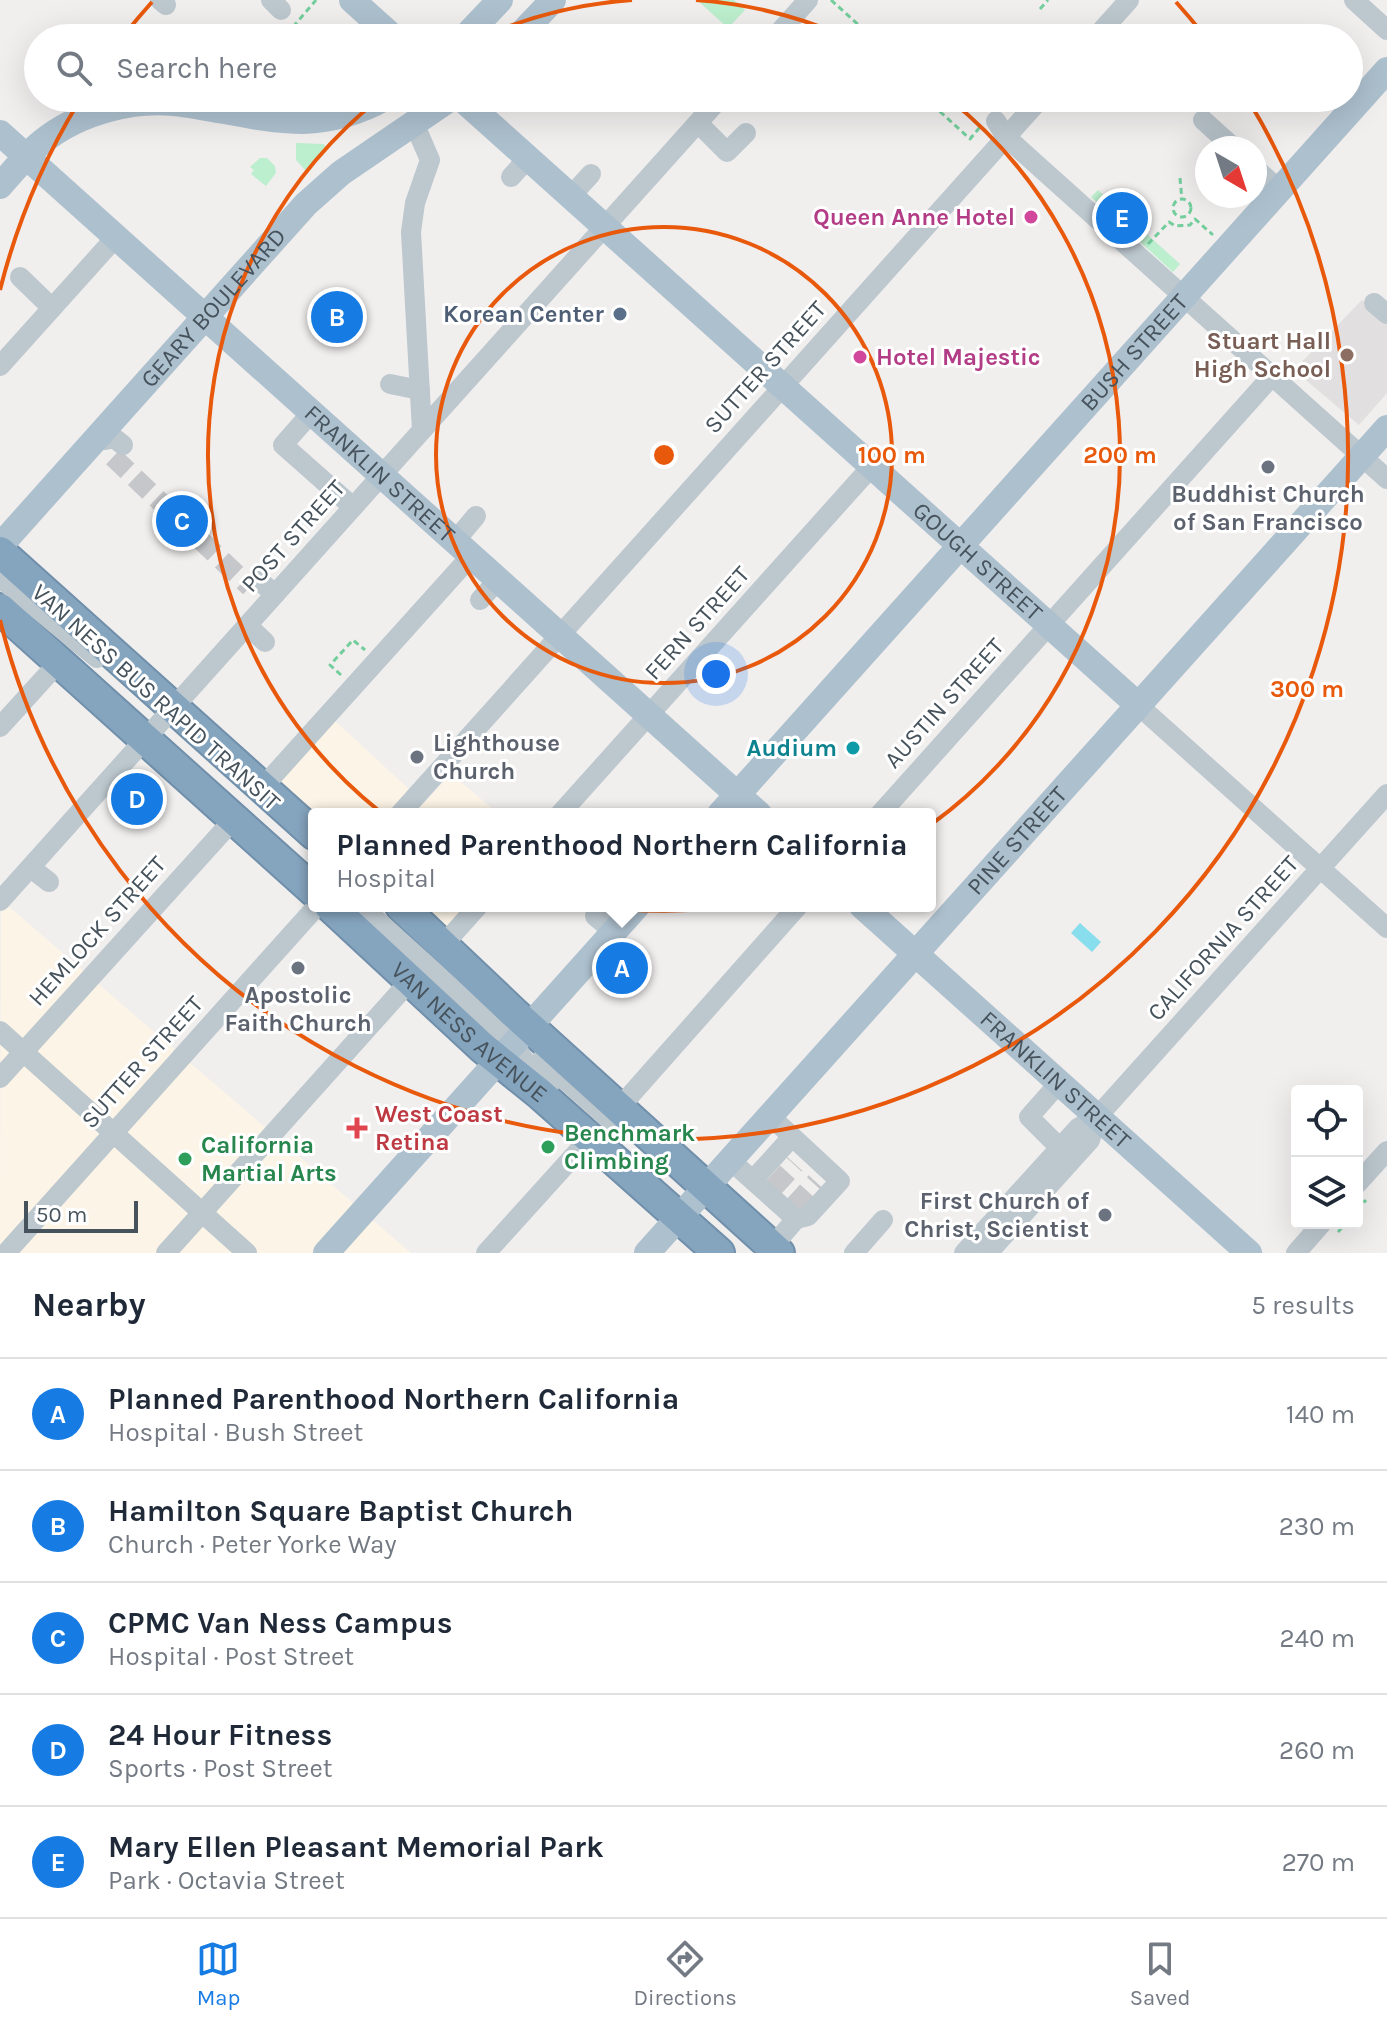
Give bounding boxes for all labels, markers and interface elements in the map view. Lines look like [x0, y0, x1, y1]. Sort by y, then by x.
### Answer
search box [24, 24, 1363, 112]
icon: search [52, 46, 96, 90]
text: Search here [116, 50, 277, 86]
north arrow [1195, 136, 1267, 208]
pin: E [1096, 188, 1148, 248]
place label: Queen Anne Hotel [813, 203, 1015, 231]
marker: Queen Anne Hotel [1022, 208, 1040, 226]
street label: GEARY BOULEVARD [135, 222, 292, 393]
pin: B [311, 287, 363, 347]
street label: BUSH STREET [1074, 288, 1193, 416]
street label: SUTTER STREET [698, 295, 832, 439]
place label: Korean Center [443, 300, 605, 328]
marker: Korean Center [611, 305, 629, 323]
place label: Stuart Hall High School [1194, 327, 1331, 383]
place label: Hotel Majestic [876, 343, 1041, 371]
marker: Stuart Hall High School [1338, 346, 1356, 364]
marker: Hotel Majestic [851, 348, 869, 366]
street label: FRANKLIN STREET [299, 399, 461, 548]
centre of rings [650, 441, 678, 469]
text: 100 m [858, 441, 926, 469]
text: 200 m [1083, 441, 1157, 469]
marker: Buddhist Church of San Francisco [1259, 458, 1277, 476]
street label: POST STREET [235, 474, 351, 598]
place label: Buddhist Church of San Francisco [1171, 480, 1365, 536]
pin: C [156, 491, 208, 551]
street label: GOUGH STREET [907, 496, 1048, 626]
street label: FERN STREET [639, 560, 755, 686]
street label: VAN NESS BUS RAPID TRANSIT [26, 578, 286, 816]
street label: AUSTIN STREET [878, 632, 1010, 774]
your location [696, 654, 736, 694]
text: 300 m [1270, 675, 1344, 703]
place label: Lighthouse Church [433, 729, 560, 785]
place label: Audium [747, 734, 837, 762]
marker: Audium [844, 739, 862, 757]
marker: Lighthouse Church [408, 748, 426, 766]
pin: D [111, 769, 163, 829]
street label: PINE STREET [961, 781, 1073, 901]
popup [308, 808, 936, 912]
text: Planned Parenthood Northern California [336, 827, 908, 863]
street label: HEMLOCK STREET [22, 850, 172, 1012]
street label: CALIFORNIA STREET [1142, 850, 1304, 1026]
text: Hospital [336, 863, 436, 894]
pin: A [596, 938, 648, 998]
street label: VAN NESS AVENUE [385, 956, 553, 1108]
marker: Apostolic Faith Church [289, 959, 307, 977]
place label: Apostolic Faith Church [224, 981, 372, 1037]
street label: SUTTER STREET [75, 990, 209, 1134]
street label: FRANKLIN STREET [975, 1005, 1137, 1154]
map controls [1291, 1085, 1363, 1229]
button: locate [1291, 1085, 1363, 1157]
place label: West Coast Retina [375, 1100, 503, 1156]
marker: West Coast Retina [346, 1117, 368, 1139]
place label: Benchmark Climbing [564, 1119, 695, 1175]
place label: California Martial Arts [201, 1131, 337, 1187]
marker: Benchmark Climbing [539, 1138, 557, 1156]
marker: California Martial Arts [176, 1150, 194, 1168]
button: layers [1291, 1157, 1363, 1229]
place label: First Church of Christ, Scientist [904, 1187, 1089, 1243]
scale bar [24, 1197, 138, 1233]
text: 50 m [36, 1202, 87, 1228]
marker: First Church of Christ, Scientist [1096, 1206, 1114, 1224]
text: Nearby [32, 1285, 146, 1325]
text: 5 results [1251, 1290, 1355, 1321]
text: Planned Parenthood Northern California [108, 1381, 679, 1417]
text: A [50, 1399, 66, 1430]
text: 140 m [1286, 1399, 1355, 1430]
text: Hospital · Bush Street [108, 1417, 363, 1448]
text: Hamilton Square Baptist Church [108, 1493, 573, 1529]
text: B [50, 1511, 66, 1542]
text: 230 m [1279, 1511, 1355, 1542]
text: Church · Peter Yorke Way [108, 1529, 397, 1560]
text: CPMC Van Ness Campus [108, 1605, 453, 1641]
text: C [50, 1623, 66, 1654]
text: 240 m [1279, 1623, 1355, 1654]
text: Hospital · Post Street [108, 1641, 354, 1672]
text: 24 Hour Fitness [108, 1717, 332, 1753]
text: D [49, 1735, 67, 1766]
text: 260 m [1279, 1735, 1355, 1766]
text: Sports · Post Street [108, 1753, 333, 1784]
text: Mary Ellen Pleasant Memorial Park [108, 1829, 604, 1865]
text: E [50, 1847, 66, 1878]
text: 270 m [1282, 1847, 1355, 1878]
text: Park · Octavia Street [108, 1865, 345, 1896]
tab: Map [196, 1937, 240, 2011]
tab: Directions [633, 1937, 737, 2011]
tab: Saved [1130, 1937, 1191, 2011]

